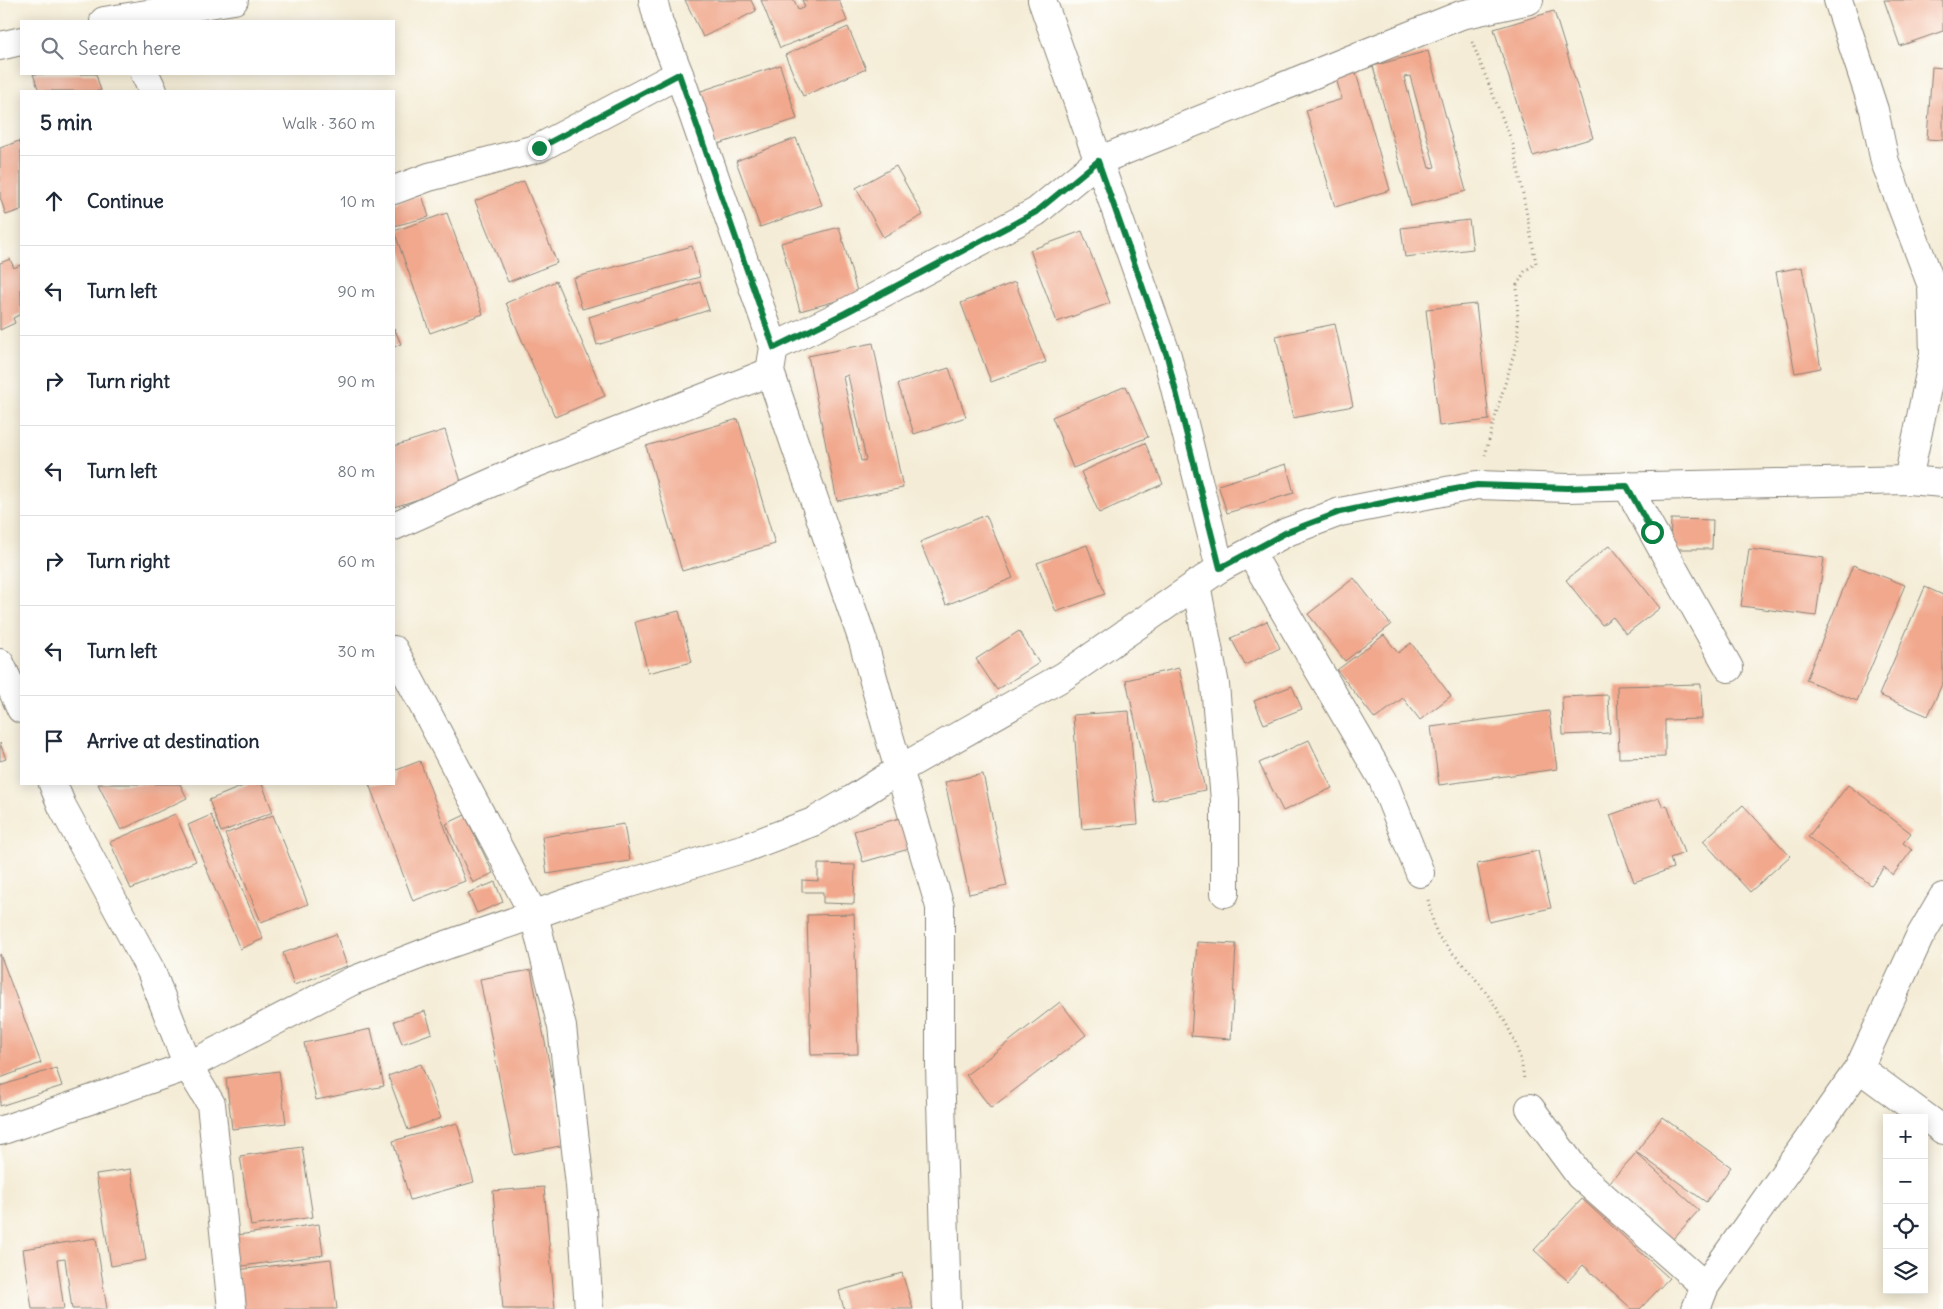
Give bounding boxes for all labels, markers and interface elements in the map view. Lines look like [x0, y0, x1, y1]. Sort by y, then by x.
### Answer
search box [20, 20, 395, 75]
icon: search [38, 34, 66, 62]
text: Search here [78, 36, 181, 60]
text: 5 min [40, 109, 92, 136]
text: Walk · 360 m [282, 113, 375, 133]
route end [528, 137, 551, 160]
icon: ahead [40, 187, 68, 215]
text: Continue [87, 189, 164, 213]
text: 10 m [340, 191, 375, 211]
icon: left [40, 277, 68, 305]
text: Turn left [87, 279, 157, 303]
text: 90 m [337, 281, 375, 301]
icon: right [40, 367, 68, 395]
text: Turn right [87, 369, 170, 393]
text: 90 m [337, 371, 375, 391]
icon: left [40, 457, 68, 485]
text: Turn left [87, 459, 157, 483]
text: 80 m [337, 461, 375, 481]
route start [1641, 521, 1664, 544]
icon: right [40, 547, 68, 575]
text: Turn right [87, 549, 170, 573]
text: 60 m [337, 551, 375, 571]
icon: left [40, 637, 68, 665]
text: Turn left [87, 639, 157, 663]
text: 30 m [338, 641, 375, 661]
icon: arrive [40, 727, 68, 755]
text: Arrive at destination [87, 729, 260, 753]
map controls [1883, 1114, 1928, 1294]
button: + [1883, 1114, 1928, 1159]
button: − [1883, 1159, 1928, 1204]
button: locate [1883, 1204, 1928, 1249]
button: layers [1883, 1249, 1928, 1294]

